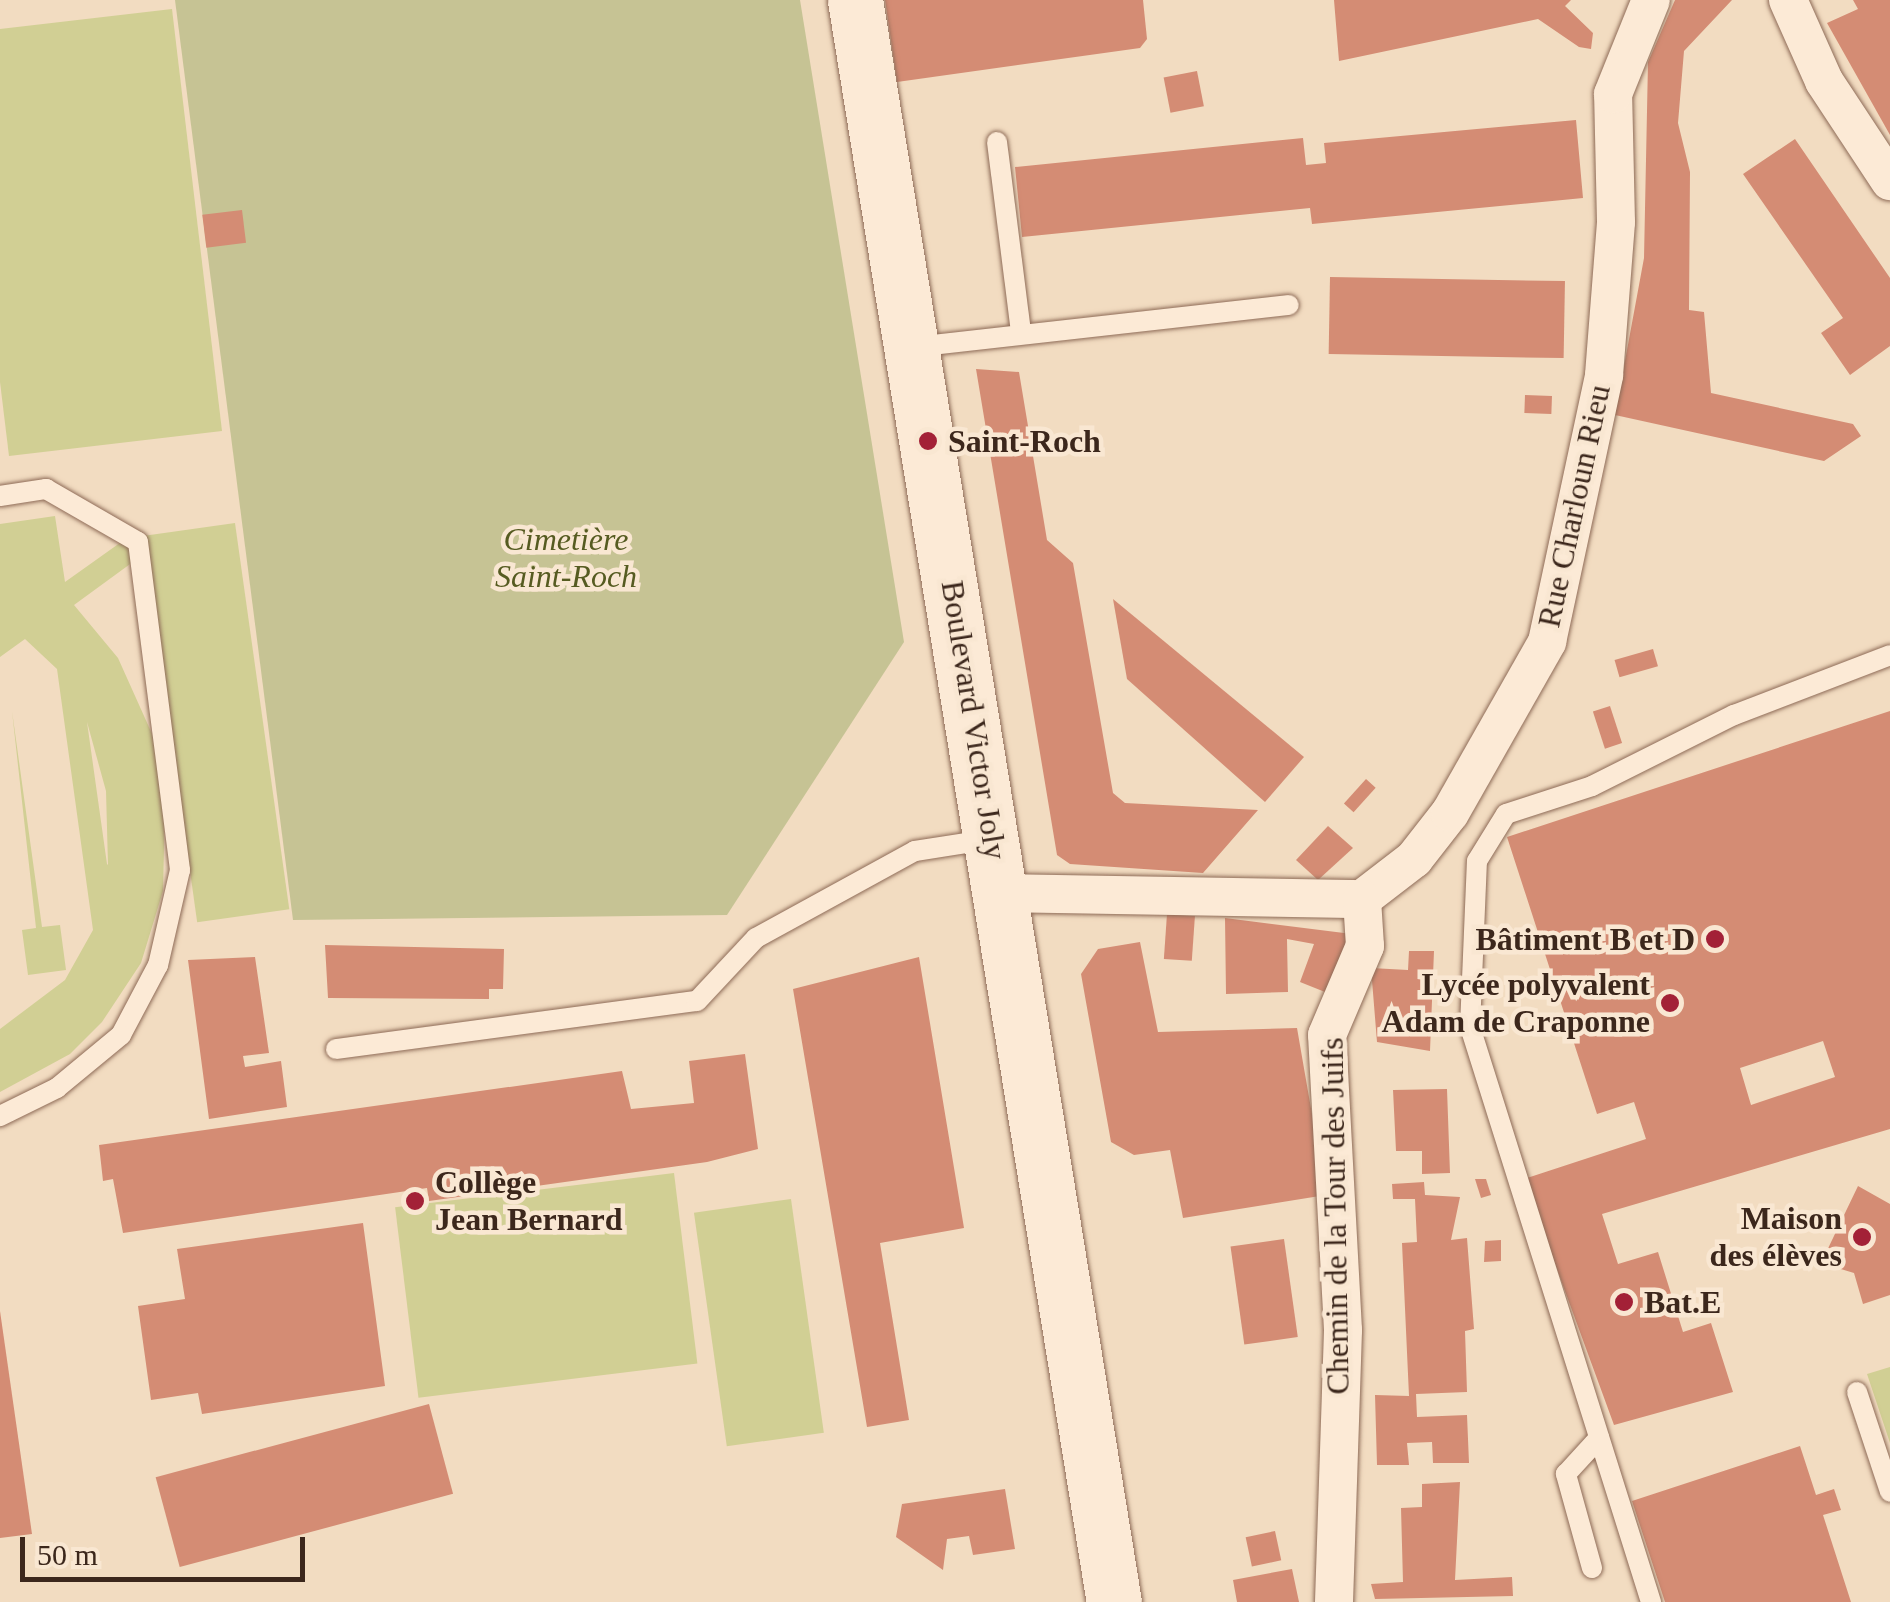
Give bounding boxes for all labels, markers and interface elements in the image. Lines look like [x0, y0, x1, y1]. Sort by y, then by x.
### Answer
street label: Rue Charloun Rieu [1530, 381, 1618, 631]
place label: Saint-Roch [948, 422, 1101, 460]
marker: Saint-Roch [917, 430, 939, 452]
park label: Cimetière Saint-Roch [495, 521, 637, 596]
street label: Boulevard Victor Joly [933, 578, 1015, 862]
place label: Bâtiment B et D [1475, 920, 1695, 958]
marker: Bâtiment B et D [1704, 928, 1726, 950]
place label: Lycée polyvalent Adam de Craponne [1382, 966, 1650, 1041]
marker: Lycée polyvalent Adam de Craponne [1659, 992, 1681, 1014]
street label: Chemin de la Tour des Juifs [1313, 1037, 1357, 1395]
place label: Collège Jean Bernard [435, 1164, 623, 1239]
marker: Collège Jean Bernard [404, 1190, 426, 1212]
place label: Maison des élèves [1710, 1200, 1842, 1275]
marker: Maison des élèves [1851, 1226, 1873, 1248]
place label: Bat.E [1644, 1283, 1721, 1321]
marker: Bat.E [1613, 1291, 1635, 1313]
scale bar [25, 1517, 310, 1579]
text: 50 m [37, 1538, 98, 1571]

